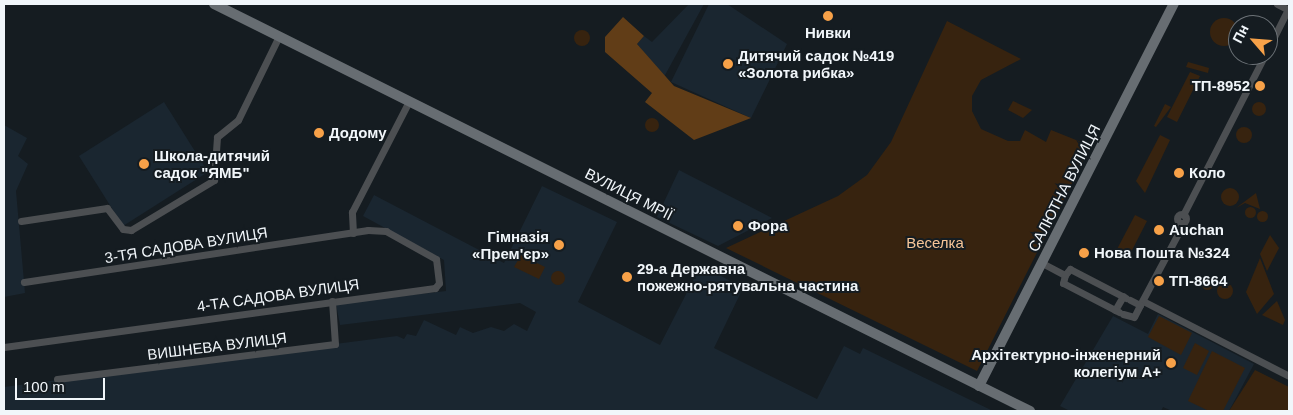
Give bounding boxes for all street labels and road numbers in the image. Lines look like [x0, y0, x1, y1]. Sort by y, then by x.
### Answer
street label: САЛЮТНА ВУЛИЦЯ [1024, 121, 1104, 255]
street label: ВУЛИЦЯ МРІЇ [582, 164, 676, 224]
street label: 3-ТЯ САДОВА ВУЛИЦЯ [103, 223, 269, 267]
street label: 4-ТА САДОВА ВУЛИЦЯ [196, 275, 360, 315]
street label: ВИШНЕВА ВУЛИЦЯ [146, 329, 288, 363]

